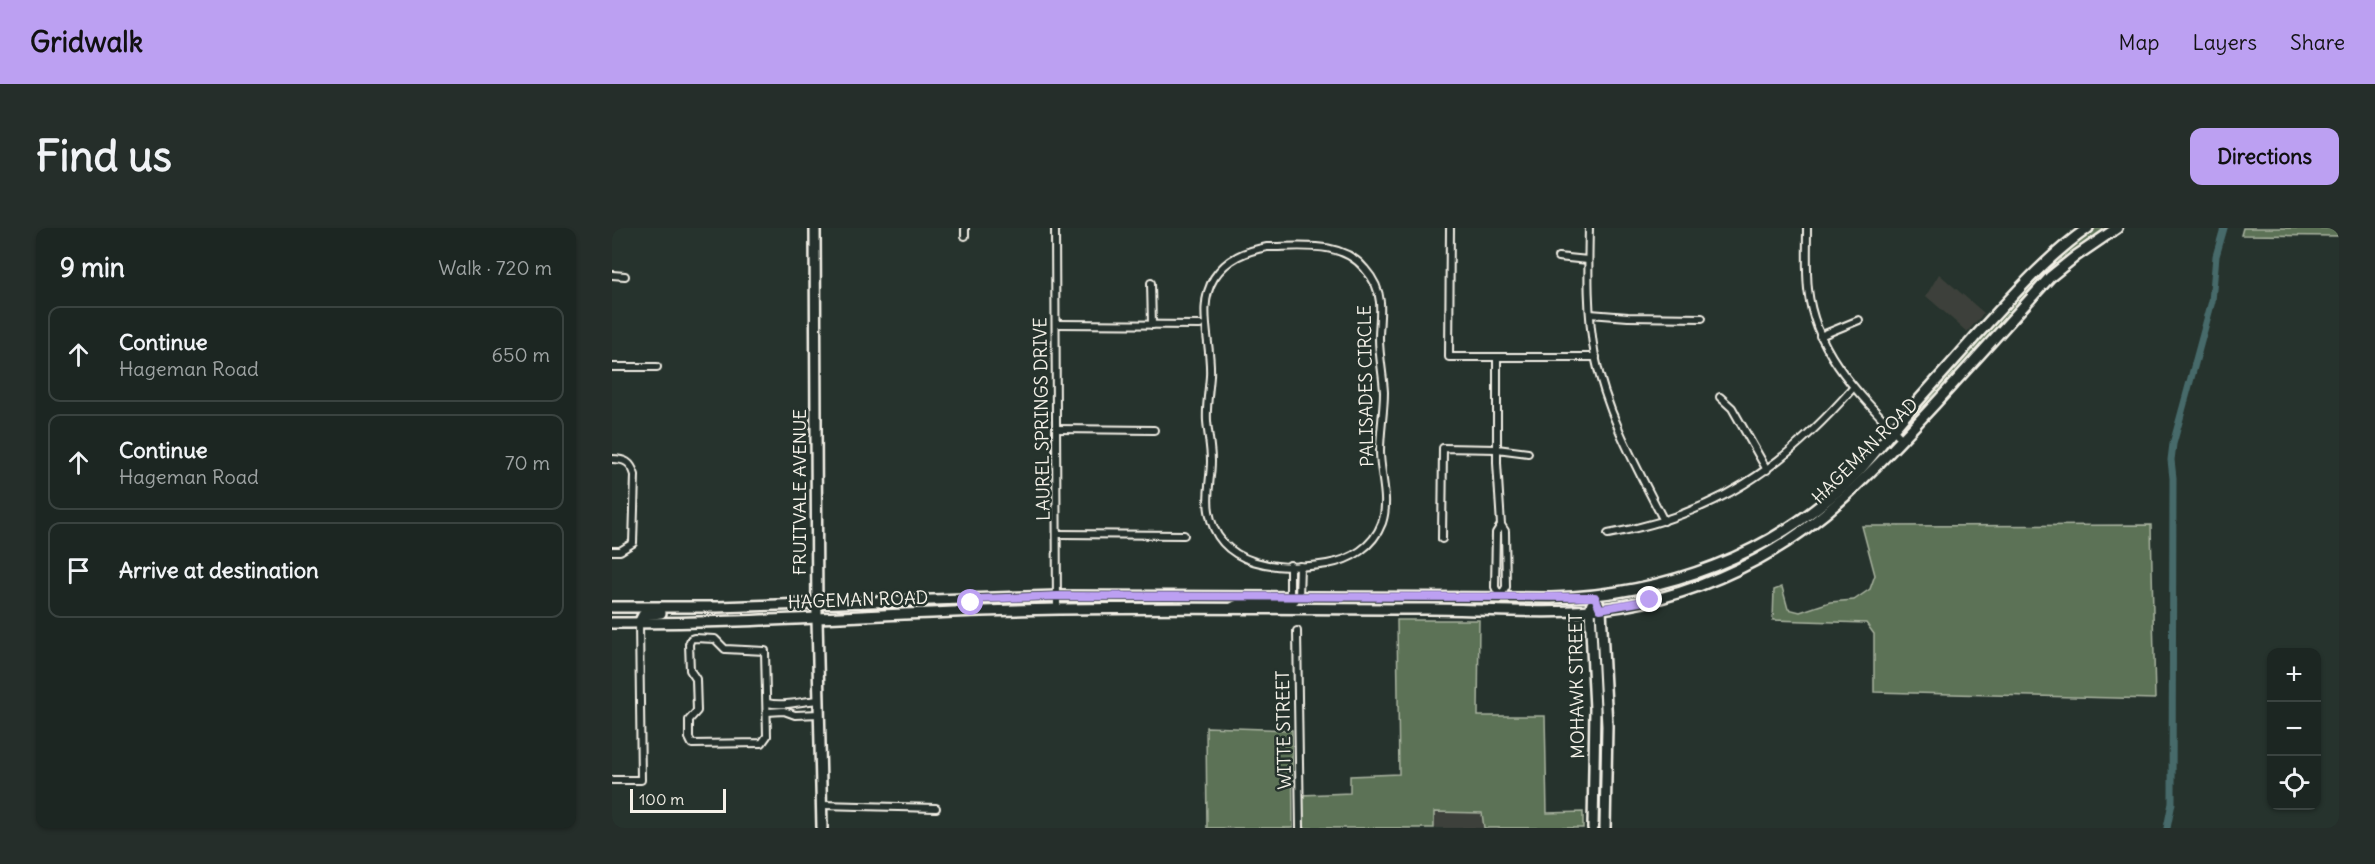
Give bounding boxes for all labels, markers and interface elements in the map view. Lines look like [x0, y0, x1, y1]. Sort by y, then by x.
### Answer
text: Gridwalk [30, 24, 143, 60]
text: Map [2119, 29, 2159, 56]
text: Layers [2192, 29, 2257, 56]
text: Share [2290, 29, 2345, 56]
button: Directions [2190, 128, 2339, 185]
text: Find us [36, 130, 172, 182]
text: 9 min [60, 251, 125, 284]
text: Walk · 720 m [438, 255, 552, 280]
street label: PALISADES CIRCLE [1353, 305, 1378, 467]
street label: LAUREL SPRINGS DRIVE [1028, 317, 1055, 521]
text: Continue [119, 328, 208, 356]
icon: ahead [62, 338, 95, 371]
text: 650 m [492, 342, 550, 367]
text: Hageman Road [119, 356, 259, 381]
street label: HAGEMAN ROAD [1807, 393, 1922, 508]
street label: FRUITVALE AVENUE [788, 409, 811, 575]
text: Continue [119, 436, 208, 464]
icon: ahead [62, 446, 95, 479]
text: 70 m [505, 450, 550, 475]
text: Hageman Road [119, 464, 259, 489]
icon: arrive [62, 554, 95, 587]
text: Arrive at destination [119, 556, 319, 584]
street label: HAGEMAN ROAD [787, 586, 929, 613]
route end [1636, 586, 1662, 612]
route start [957, 589, 983, 615]
street label: MOHAWK STREET [1564, 613, 1589, 759]
map controls [2267, 648, 2321, 810]
button: + [2267, 648, 2321, 702]
street label: WITTE STREET [1271, 670, 1296, 790]
button: − [2267, 702, 2321, 756]
button: locate [2267, 756, 2321, 810]
scale bar [630, 786, 726, 814]
text: 100 m [639, 789, 684, 809]

